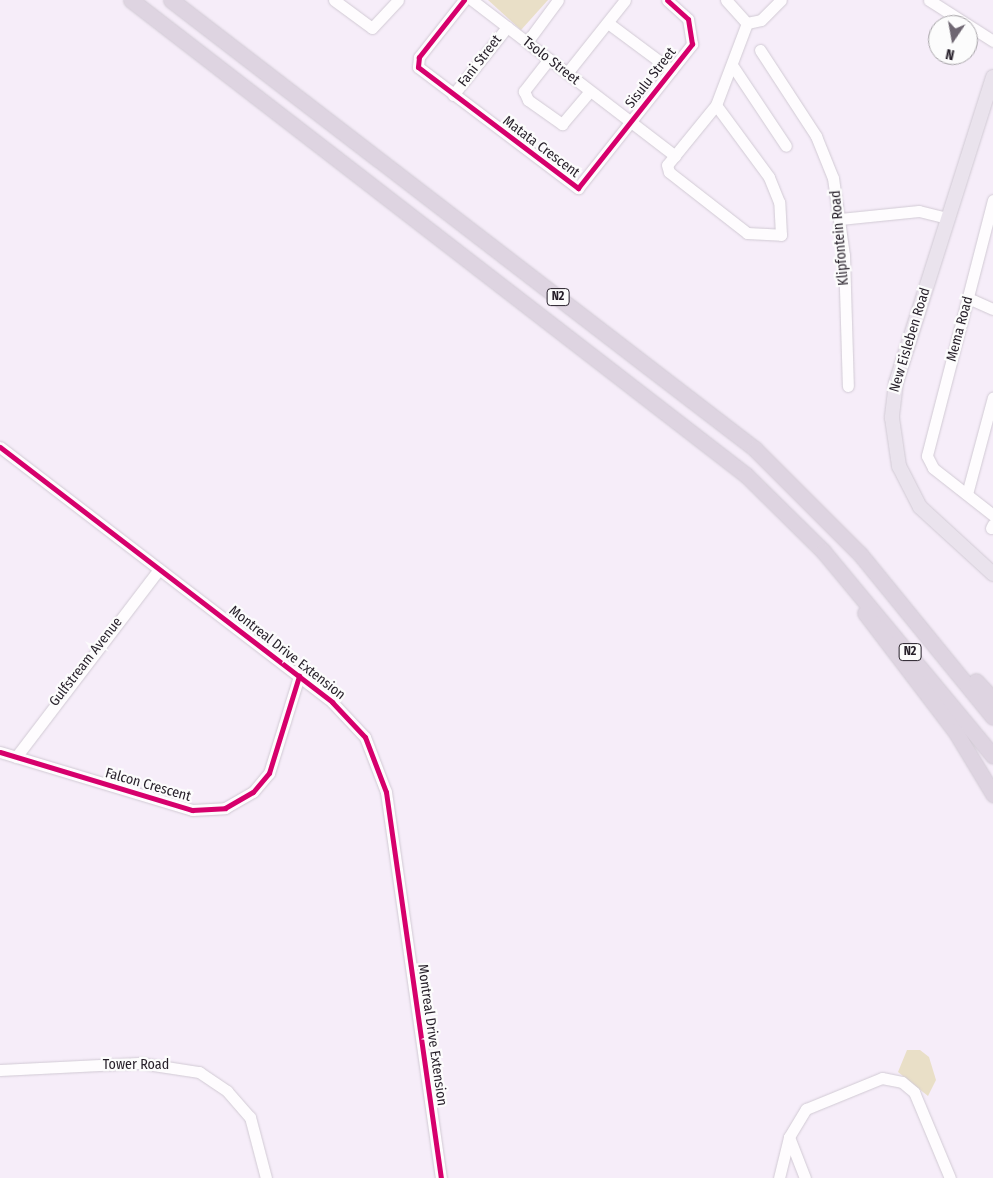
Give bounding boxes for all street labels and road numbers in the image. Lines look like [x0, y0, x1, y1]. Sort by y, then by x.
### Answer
street label: Fani Street [455, 32, 505, 90]
street label: Tsolo Street [519, 34, 583, 88]
street label: Sisulu Street [622, 44, 680, 112]
street label: Matata Crescent [499, 113, 583, 181]
street label: Klipfontein Road [827, 190, 853, 286]
street label: New Eisleben Road [886, 286, 934, 394]
road number: N2 [546, 288, 570, 306]
street label: Mema Road [943, 295, 977, 363]
street label: Montreal Drive Extension [226, 602, 348, 704]
street label: Gulfstream Avenue [46, 614, 126, 710]
road number: N2 [898, 642, 922, 662]
street label: Falcon Crescent [103, 765, 193, 805]
street label: Montreal Drive Extension [414, 963, 450, 1107]
street label: Tower Road [103, 1057, 169, 1073]

